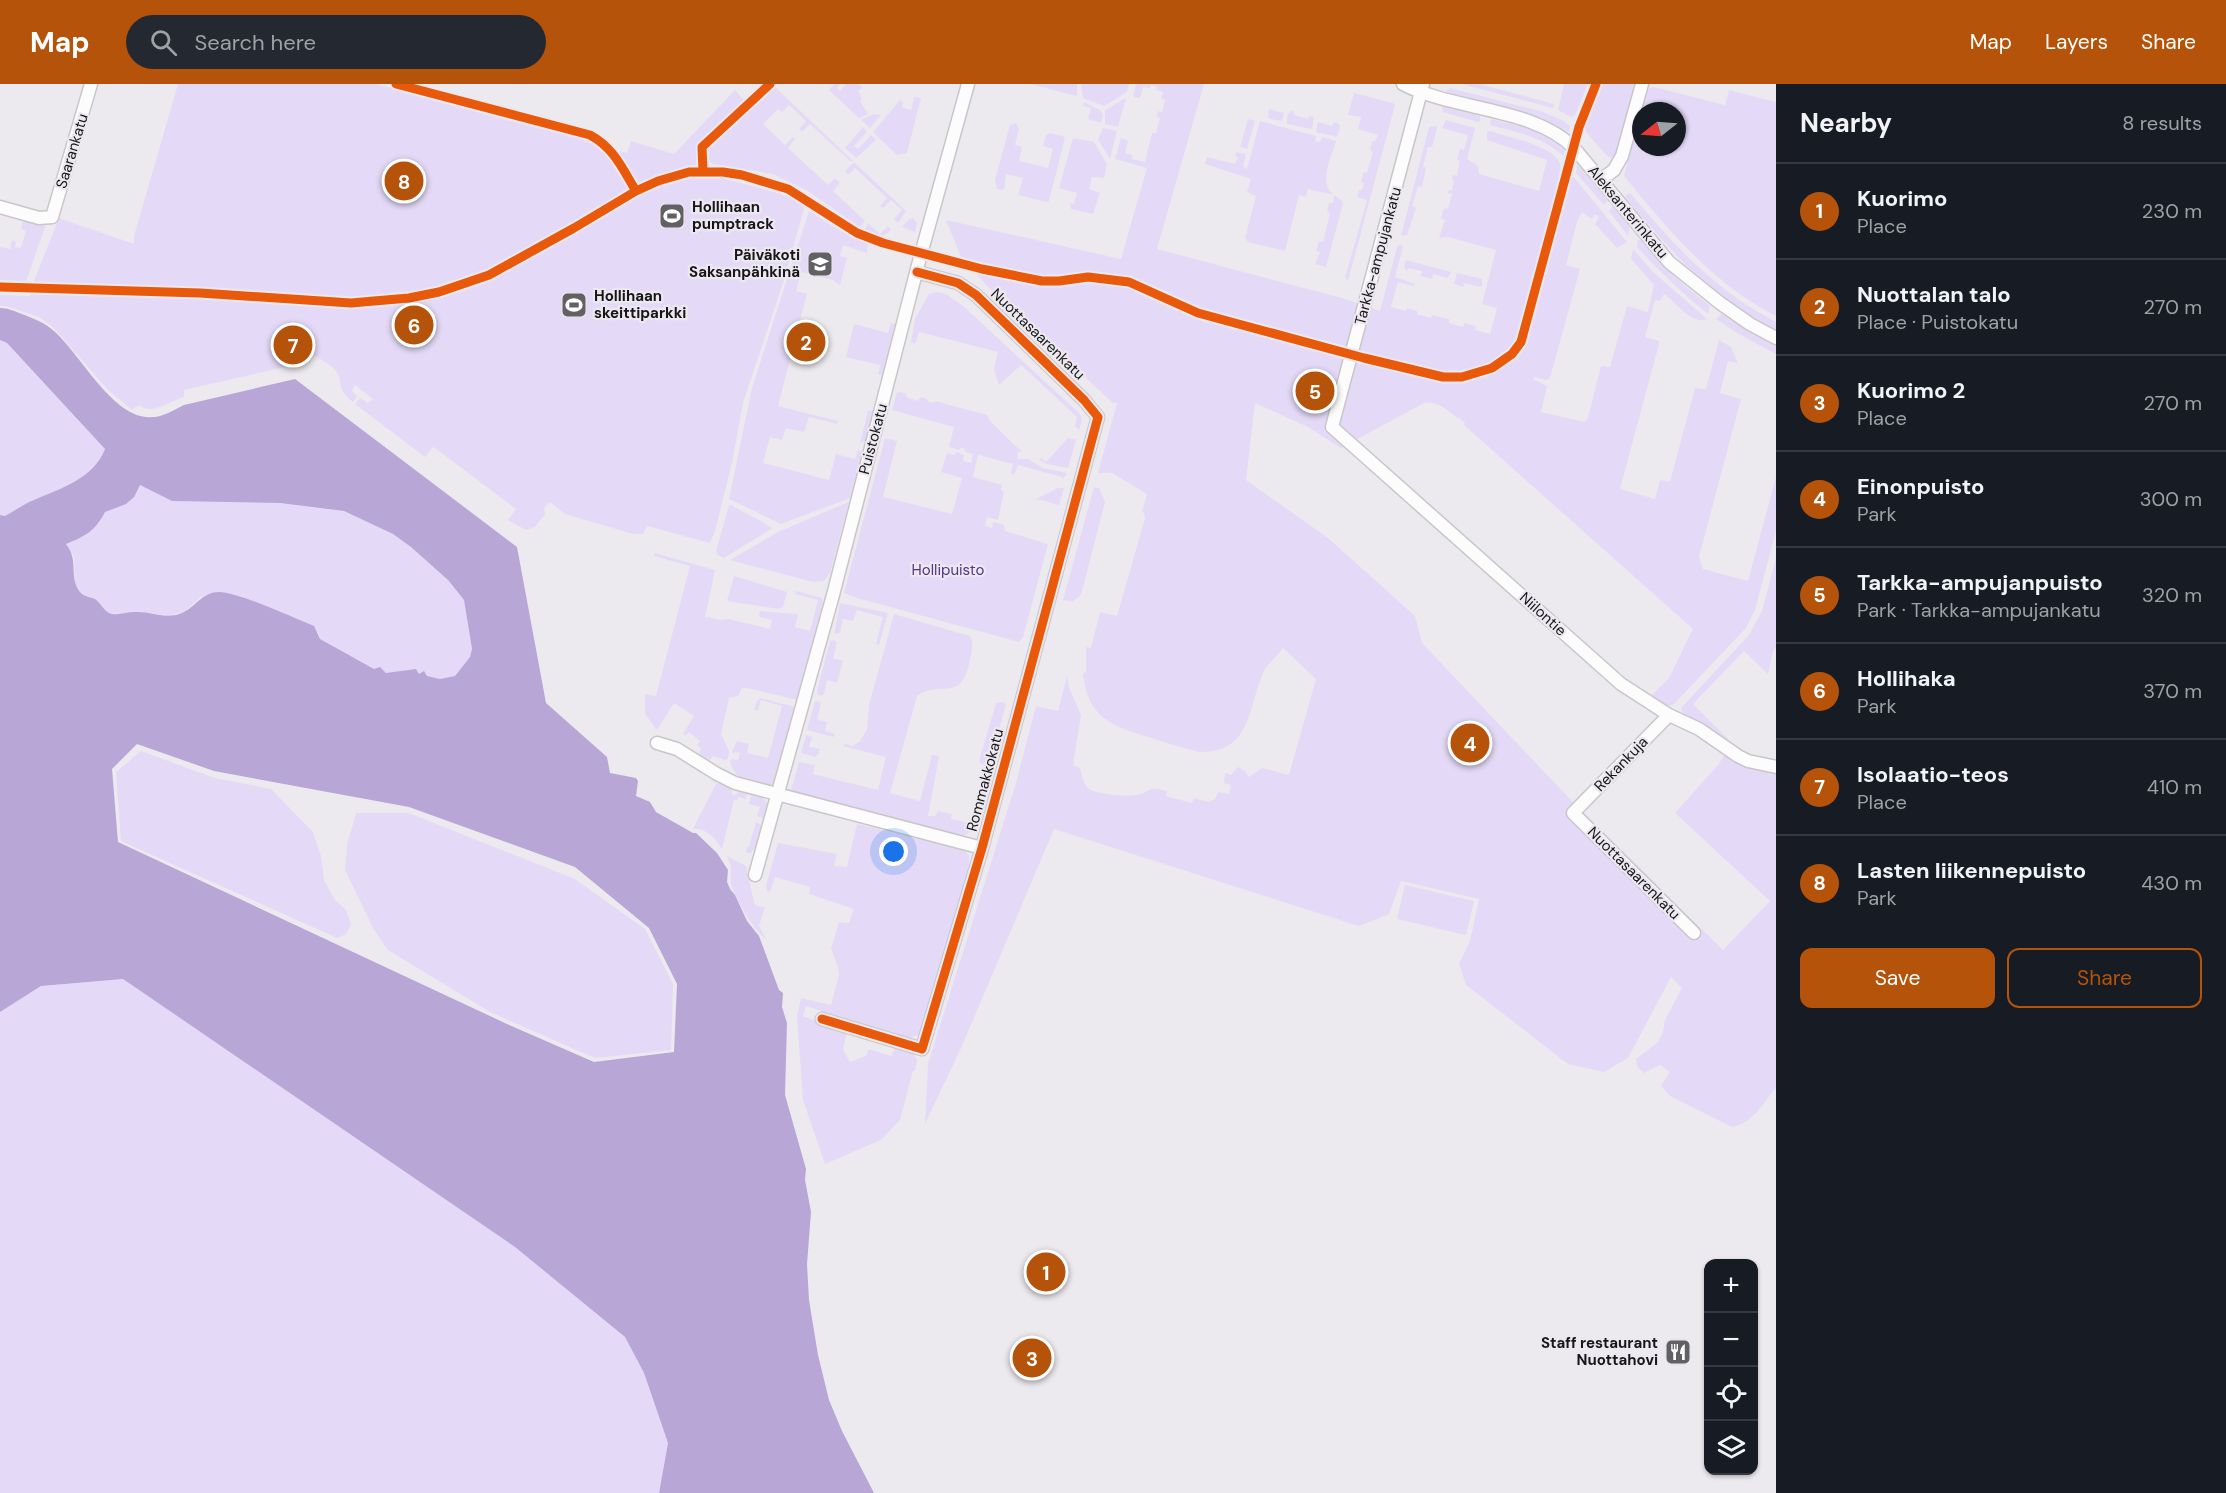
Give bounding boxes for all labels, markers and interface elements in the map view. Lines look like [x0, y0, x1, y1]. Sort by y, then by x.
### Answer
search box [126, 15, 546, 69]
text: Map [30, 24, 90, 61]
icon: search [147, 26, 180, 59]
text: Search here [195, 28, 316, 57]
text: Map [1970, 28, 2012, 56]
text: Layers [2045, 28, 2108, 56]
text: Share [2141, 28, 2196, 56]
north arrow [1632, 102, 1686, 156]
text: Nearby [1800, 106, 1892, 140]
text: 8 results [2122, 110, 2202, 136]
street label: Saarankatu [51, 111, 93, 191]
pin: 8 [384, 158, 424, 204]
street label: Aleksanterinkatu [1583, 161, 1673, 263]
text: Kuorimo [1857, 184, 1947, 213]
street label: Tarkka-ampujankatu [1350, 185, 1406, 327]
place label: Hollihaan pumptrack [692, 197, 774, 234]
text: 1 [1816, 198, 1823, 224]
text: 230 m [2142, 198, 2202, 224]
sports icon: Hollihaan pumptrack [657, 201, 687, 231]
text: Place [1857, 213, 1907, 239]
place label: Päiväkoti Saksanpähkinä [689, 245, 800, 282]
school or university icon: Päiväkoti Saksanpähkinä [805, 249, 835, 279]
text: Nuottalan talo [1857, 280, 2011, 309]
street label: Nuottasaarenkatu [987, 284, 1089, 384]
place label: Hollihaan skeittiparkki [594, 286, 686, 323]
sports icon: Hollihaan skeittiparkki [559, 290, 589, 320]
text: 2 [1814, 294, 1825, 320]
text: 270 m [2144, 294, 2202, 320]
pin: 6 [394, 302, 434, 348]
text: Place · Puistokatu [1857, 309, 2018, 335]
pin: 2 [786, 320, 826, 364]
pin: 7 [274, 322, 312, 368]
pin: 5 [1296, 368, 1334, 414]
text: Kuorimo 2 [1857, 376, 1965, 405]
text: 3 [1813, 390, 1826, 416]
text: 270 m [2144, 390, 2202, 416]
street label: Puistokatu [854, 401, 892, 477]
text: Place [1857, 405, 1907, 431]
text: Einonpuisto [1857, 472, 1984, 501]
text: 4 [1813, 486, 1826, 512]
text: 300 m [2140, 486, 2202, 512]
text: Park [1857, 501, 1897, 527]
park label: Hollipuisto [912, 560, 984, 580]
text: Tarkka-ampujanpuisto [1857, 568, 2103, 597]
text: 5 [1813, 582, 1826, 608]
text: 320 m [2142, 582, 2202, 608]
street label: Niilontie [1515, 588, 1571, 640]
text: Park · Tarkka-ampujankatu [1857, 597, 2101, 623]
text: Hollihaka [1857, 664, 1956, 693]
text: 6 [1813, 678, 1826, 704]
text: 370 m [2143, 678, 2202, 704]
text: Park [1857, 693, 1897, 719]
pin: 4 [1450, 720, 1490, 766]
street label: Rommakkokatu [962, 726, 1008, 834]
street label: Rekankuja [1590, 732, 1652, 796]
text: Isolaatio-teos [1857, 760, 2009, 789]
text: 7 [1814, 774, 1825, 800]
text: 410 m [2147, 774, 2202, 800]
text: Place [1857, 789, 1907, 815]
street label: Nuottasaarenkatu [1583, 822, 1685, 924]
your location [879, 837, 908, 866]
text: Lasten liikennepuisto [1857, 856, 2086, 885]
text: 8 [1813, 870, 1826, 896]
text: 430 m [2141, 870, 2202, 896]
text: Park [1857, 885, 1897, 911]
button: Save [1800, 948, 1995, 1008]
button: Share [2007, 948, 2202, 1008]
pin: 1 [1026, 1250, 1066, 1294]
map controls [1704, 1259, 1758, 1475]
button: + [1704, 1259, 1758, 1313]
button: − [1704, 1313, 1758, 1367]
place label: Staff restaurant Nuottahovi [1541, 1333, 1658, 1370]
pin: 3 [1012, 1336, 1052, 1380]
restaurant icon: Staff restaurant Nuottahovi [1663, 1337, 1693, 1367]
button: locate [1704, 1367, 1758, 1421]
button: layers [1704, 1421, 1758, 1475]

